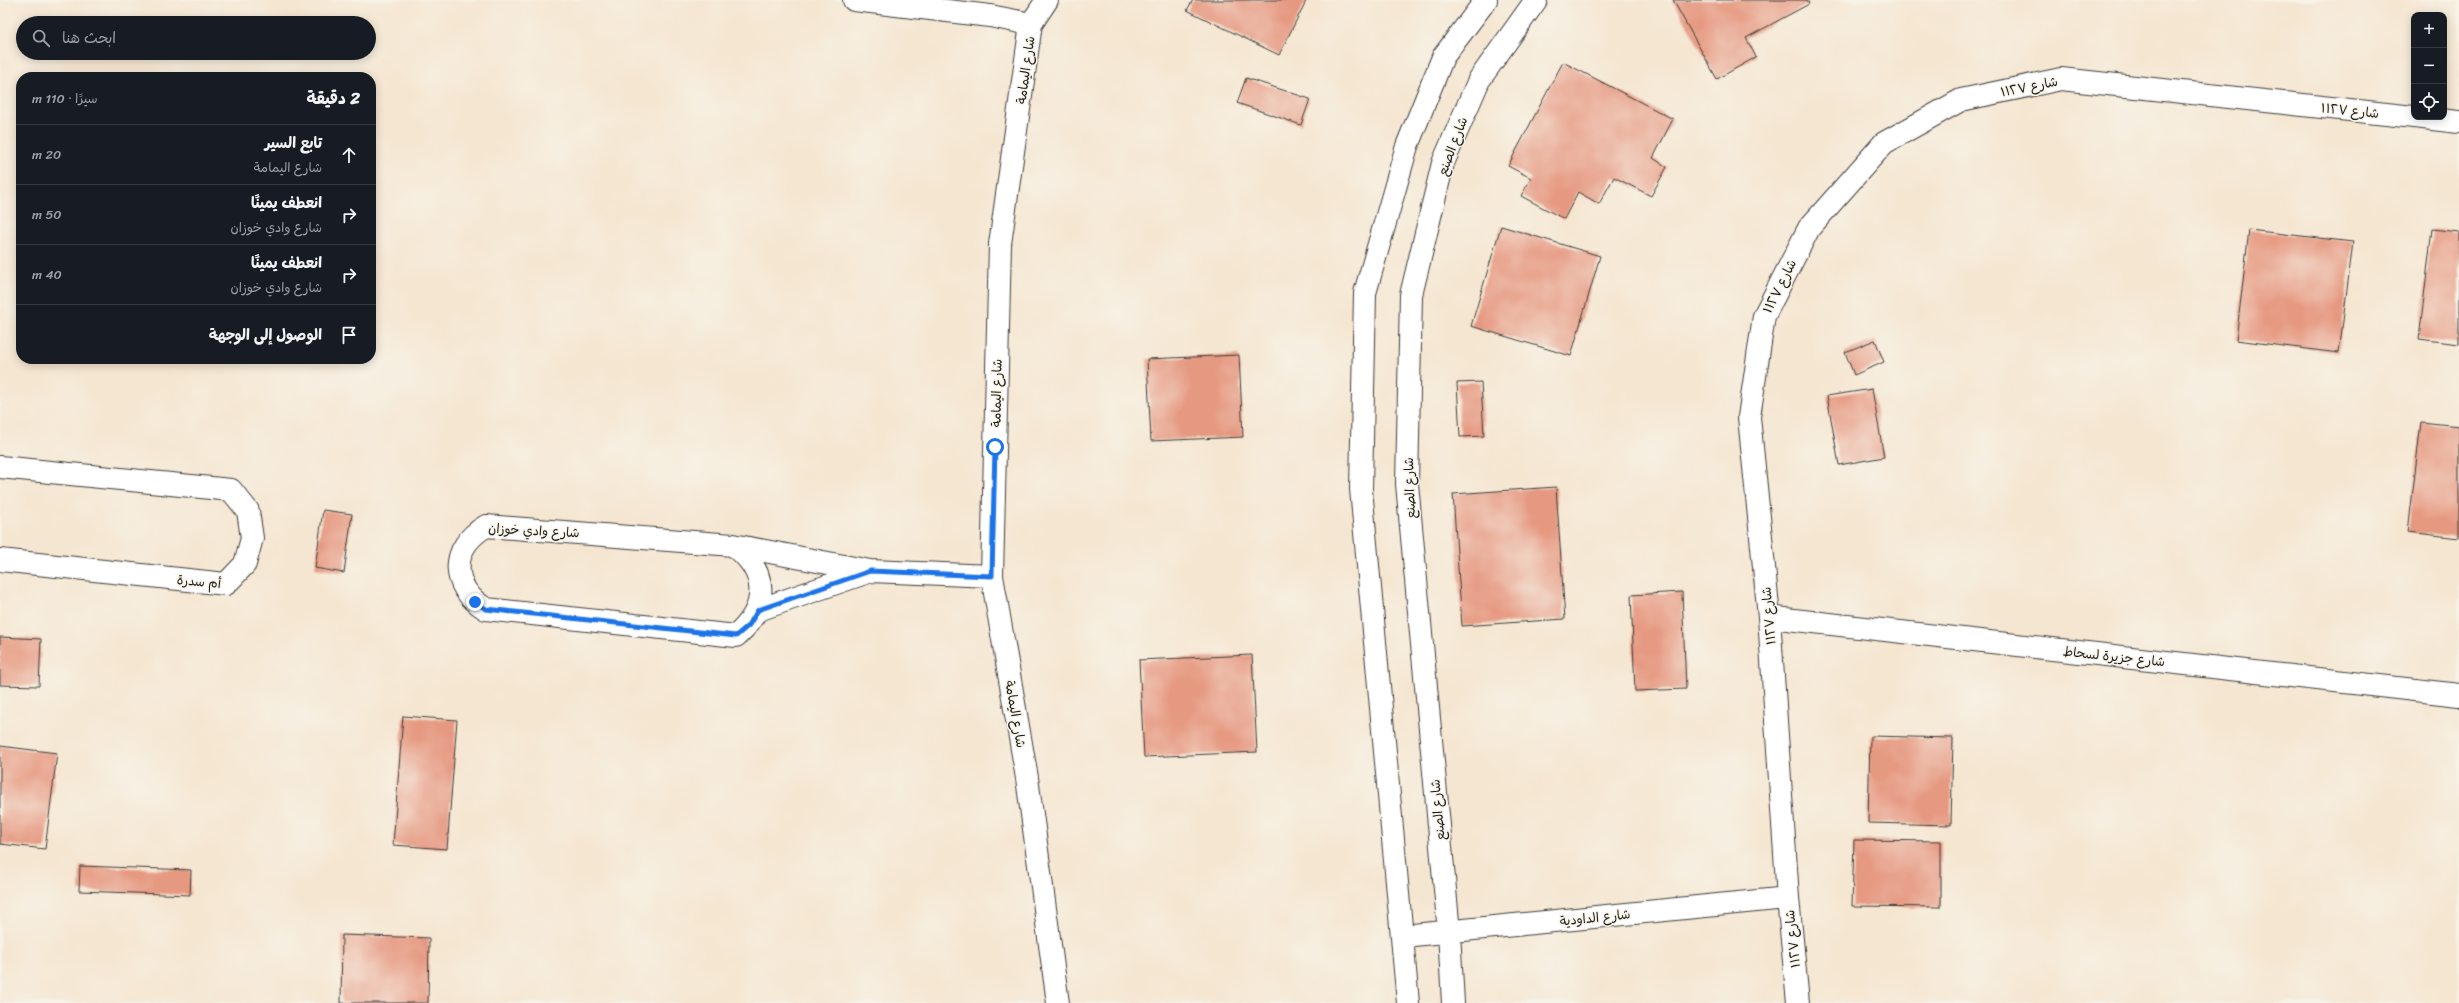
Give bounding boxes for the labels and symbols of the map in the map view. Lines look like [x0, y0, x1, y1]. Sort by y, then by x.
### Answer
street label: شارع اليمامة [1009, 35, 1042, 106]
street label: شارع ١١٢٧ [1998, 70, 2060, 103]
street label: شارع ١١٢٧ [2320, 96, 2380, 125]
street label: شارع الصنع [1431, 113, 1474, 179]
street label: شارع ١١٢٧ [1756, 255, 1803, 317]
street label: شارع اليمامة [984, 359, 1009, 427]
route start [986, 438, 1004, 456]
street label: شارع الصنع [1397, 457, 1422, 519]
street label: شارع وادي خوزان [488, 517, 580, 544]
street label: أم سدرة [176, 568, 223, 595]
street label: شارع ١١٢٧ [1755, 586, 1782, 646]
route end [466, 593, 484, 611]
street label: شارع جزيرة لسحاط [2062, 640, 2166, 673]
street label: شارع اليمامة [998, 678, 1033, 750]
street label: شارع الصنع [1423, 778, 1452, 842]
street label: شارع الداودية [1559, 902, 1632, 933]
street label: شارع ١١٢٧ [1778, 909, 1807, 969]

